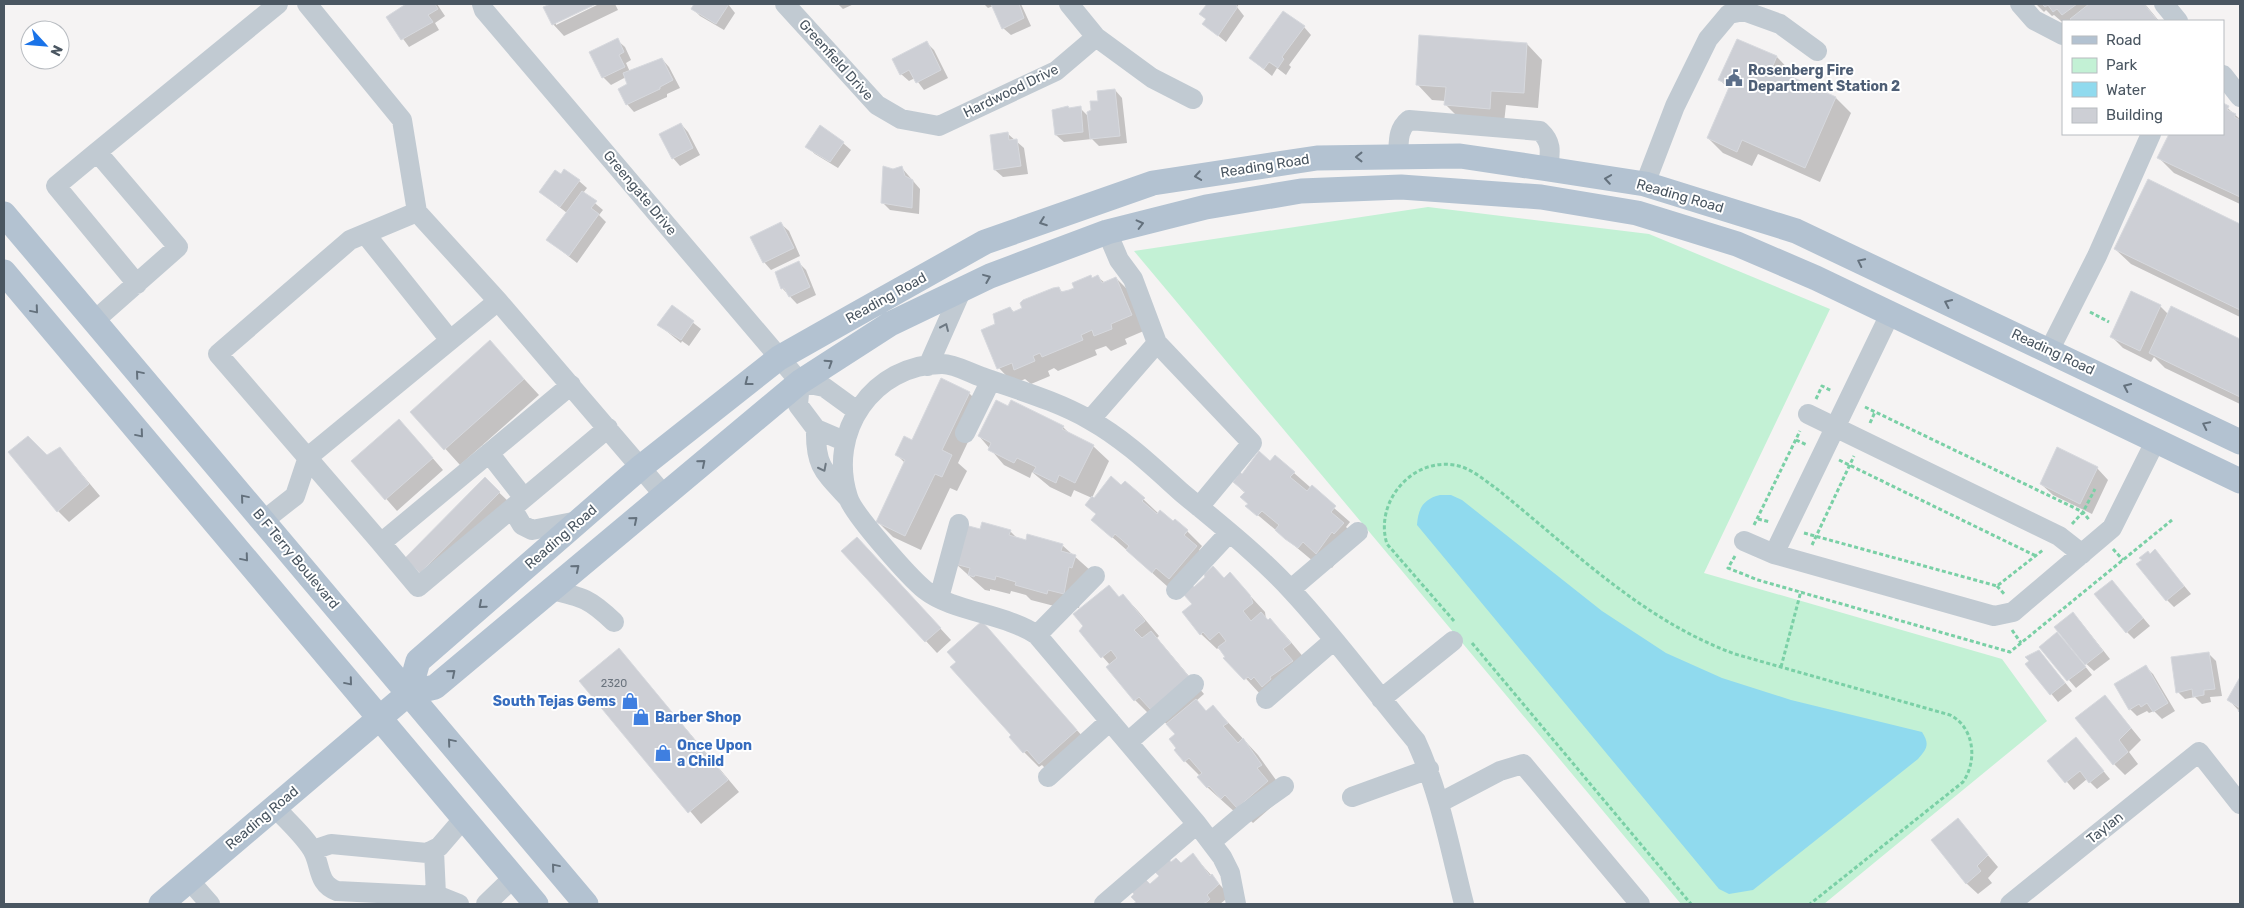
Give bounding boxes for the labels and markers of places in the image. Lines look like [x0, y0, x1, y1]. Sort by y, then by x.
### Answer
place label: Rosenberg Fire Department Station 2 [1748, 62, 1900, 95]
public building icon: Rosenberg Fire Department Station 2 [1724, 68, 1744, 88]
shop icon: South Tejas Gems [620, 691, 640, 711]
place label: South Tejas Gems [493, 693, 616, 710]
shop icon: Barber Shop [631, 707, 651, 727]
place label: Barber Shop [655, 709, 742, 726]
place label: Once Upon a Child [677, 737, 752, 770]
shop icon: Once Upon a Child [653, 743, 673, 763]

